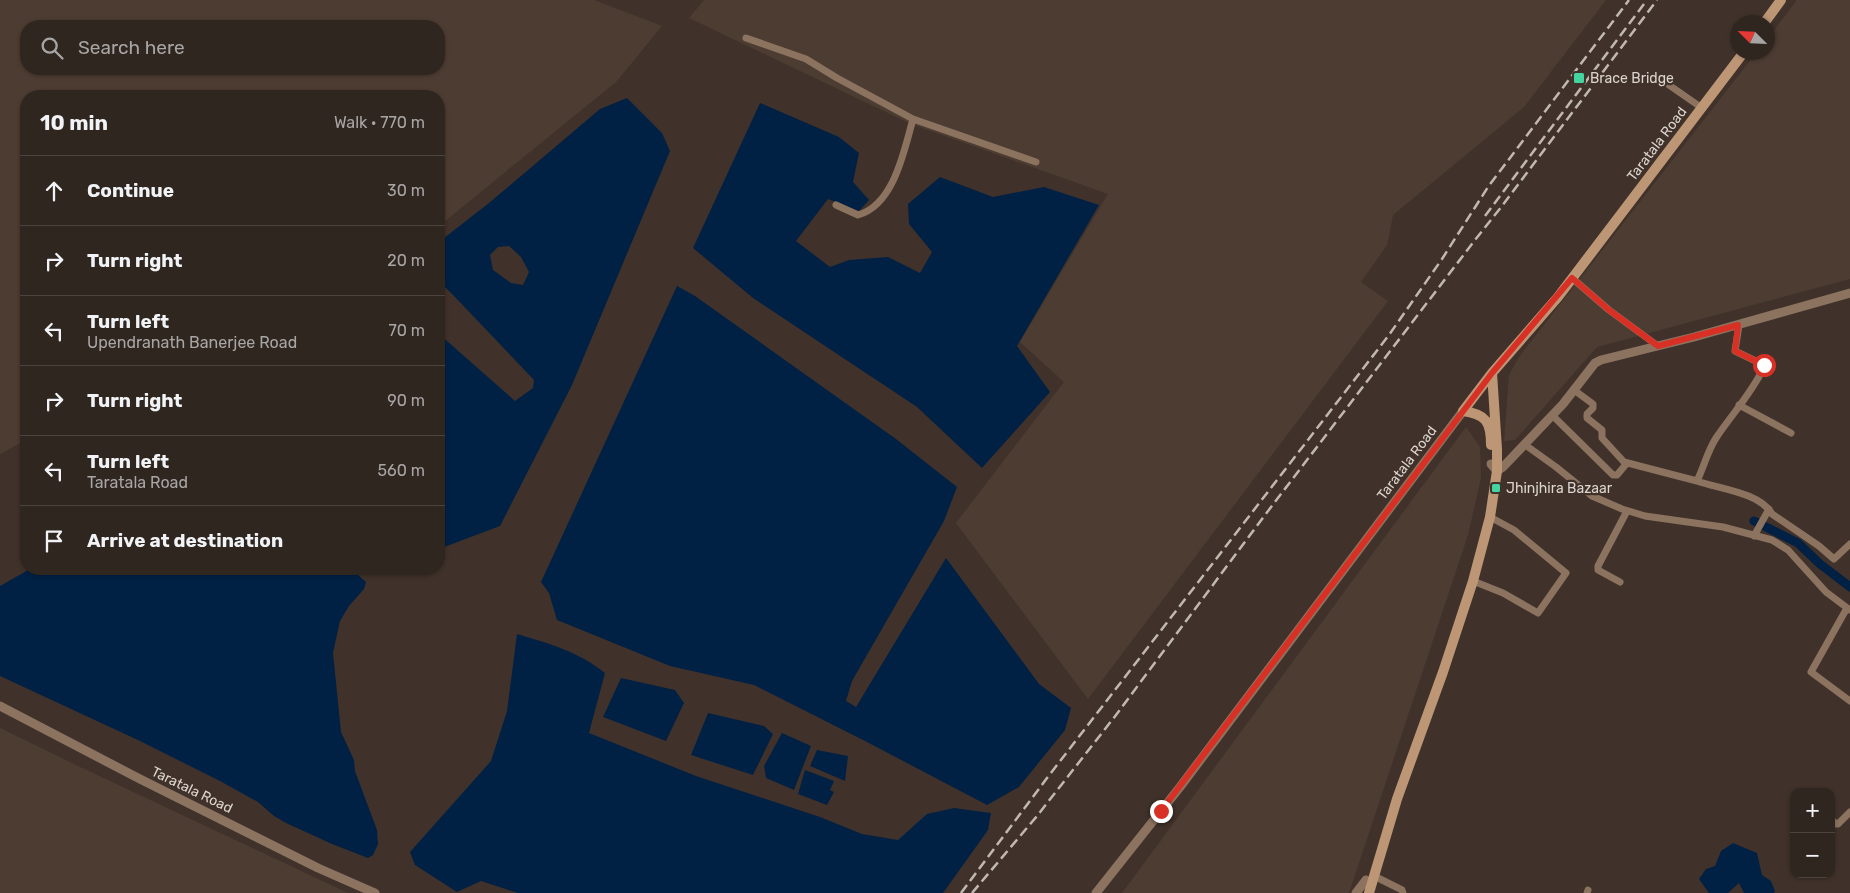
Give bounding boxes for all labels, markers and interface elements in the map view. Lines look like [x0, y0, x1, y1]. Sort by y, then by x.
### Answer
north arrow [1730, 15, 1775, 60]
search box [20, 20, 445, 75]
icon: search [38, 34, 66, 62]
text: Search here [78, 36, 185, 59]
place label: Brace Bridge [1590, 70, 1674, 87]
marker: Brace Bridge [1572, 71, 1586, 85]
street label: Taratala Road [1624, 104, 1690, 184]
text: 10 min [40, 110, 108, 135]
text: Walk · 770 m [334, 113, 425, 132]
icon: ahead [40, 177, 68, 205]
text: Continue [87, 179, 174, 202]
text: 30 m [387, 181, 425, 200]
icon: right [40, 247, 68, 275]
text: Turn right [87, 249, 182, 272]
text: 20 m [387, 251, 425, 270]
text: Turn left [87, 310, 169, 333]
icon: left [40, 317, 68, 345]
text: 70 m [388, 321, 425, 340]
text: Upendranath Banerjee Road [87, 333, 297, 352]
route start [1753, 354, 1776, 377]
icon: right [40, 387, 68, 415]
text: Turn right [87, 389, 182, 412]
text: 90 m [387, 391, 425, 410]
street label: Taratala Road [1374, 423, 1440, 503]
text: Turn left [87, 450, 169, 473]
icon: left [40, 457, 68, 485]
text: 560 m [378, 461, 425, 480]
text: Taratala Road [87, 473, 188, 492]
place label: Jhinjhira Bazaar [1506, 480, 1613, 497]
marker: Jhinjhira Bazaar [1490, 482, 1502, 494]
icon: arrive [40, 527, 68, 555]
text: Arrive at destination [87, 529, 283, 552]
street label: Taratala Road [149, 763, 235, 817]
map controls [1790, 788, 1835, 878]
button: + [1790, 788, 1835, 833]
route end [1150, 800, 1173, 823]
button: − [1790, 833, 1835, 878]

